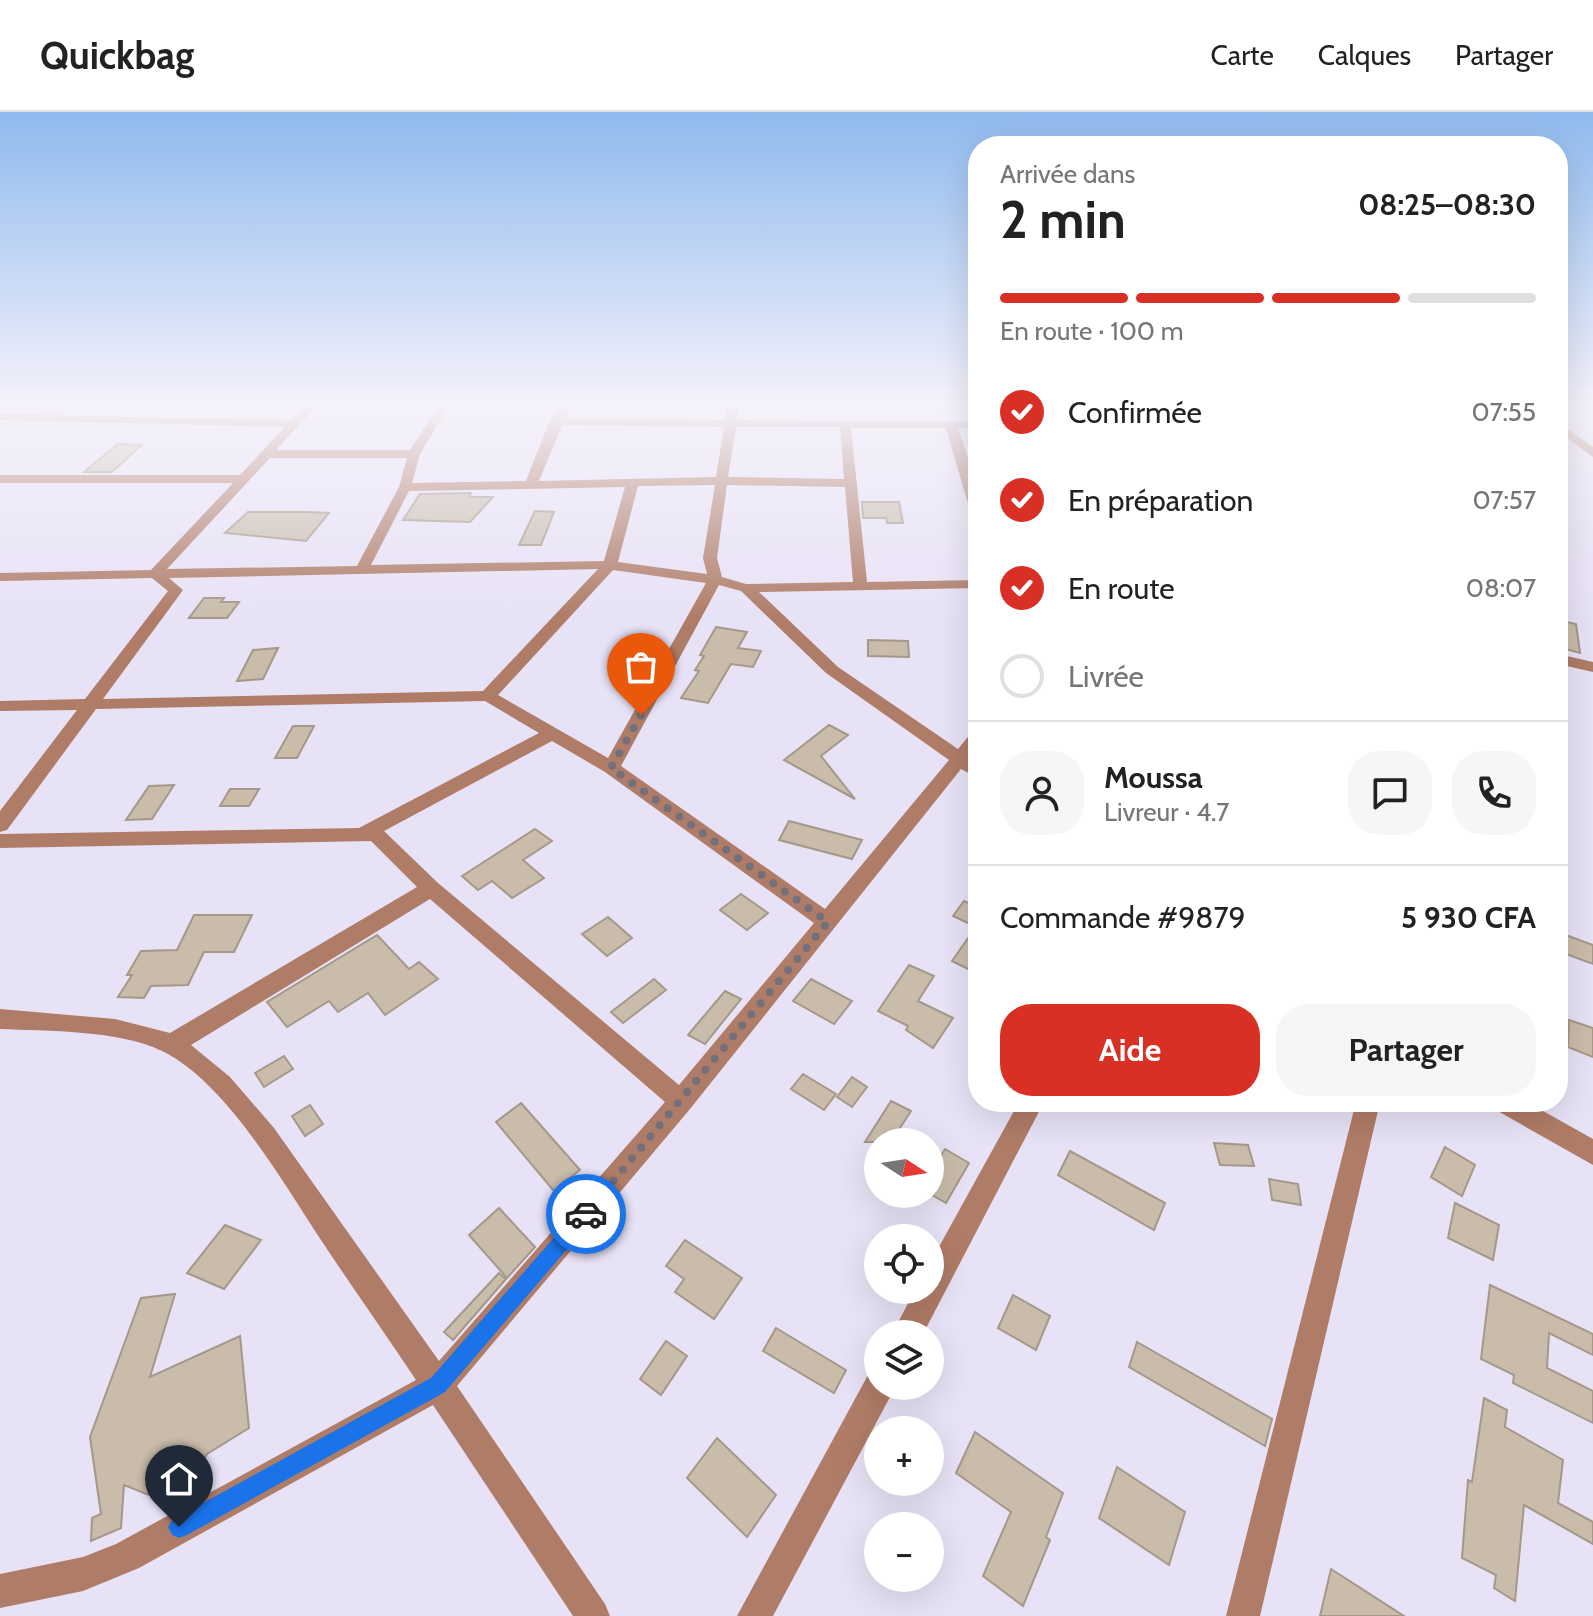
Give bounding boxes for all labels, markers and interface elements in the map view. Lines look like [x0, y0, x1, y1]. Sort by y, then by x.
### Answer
text: Quickbag [40, 32, 194, 79]
text: Carte [1211, 38, 1274, 72]
text: Calques [1318, 38, 1411, 72]
text: Partager [1455, 38, 1553, 72]
text: Arrivée dans [1000, 158, 1135, 190]
text: 08:25–08:30 [1358, 186, 1536, 223]
text: 2 min [1000, 188, 1126, 251]
text: En route · 100 m [1000, 315, 1184, 347]
icon: check [1000, 390, 1044, 434]
text: Confirmée [1068, 394, 1202, 431]
text: 07:55 [1472, 396, 1536, 428]
icon: check [1000, 478, 1044, 522]
text: En préparation [1068, 482, 1253, 519]
text: 07:57 [1473, 484, 1536, 516]
icon: check [1000, 566, 1044, 610]
text: En route [1068, 570, 1175, 607]
text: 08:07 [1466, 572, 1536, 604]
pin [607, 633, 675, 715]
icon: bag [619, 645, 663, 689]
text: Livrée [1068, 658, 1144, 695]
button: person [1000, 751, 1084, 835]
button: chat [1348, 751, 1432, 835]
button: phone [1452, 751, 1536, 835]
text: Moussa [1104, 759, 1203, 796]
text: Livreur · 4.7 [1104, 796, 1229, 828]
text: Commande #9879 [1000, 899, 1246, 936]
text: 5 930 CFA [1401, 899, 1536, 936]
button: Aide [1000, 1004, 1260, 1096]
button: Partager [1276, 1004, 1536, 1096]
north arrow [864, 1128, 944, 1208]
map controls [864, 1128, 944, 1592]
courier [546, 1174, 626, 1254]
icon: car [564, 1192, 608, 1236]
button: locate [864, 1224, 944, 1304]
button: layers [864, 1320, 944, 1400]
button: + [864, 1416, 944, 1496]
pin [145, 1445, 213, 1527]
icon: home [157, 1457, 201, 1501]
button: − [864, 1512, 944, 1592]

